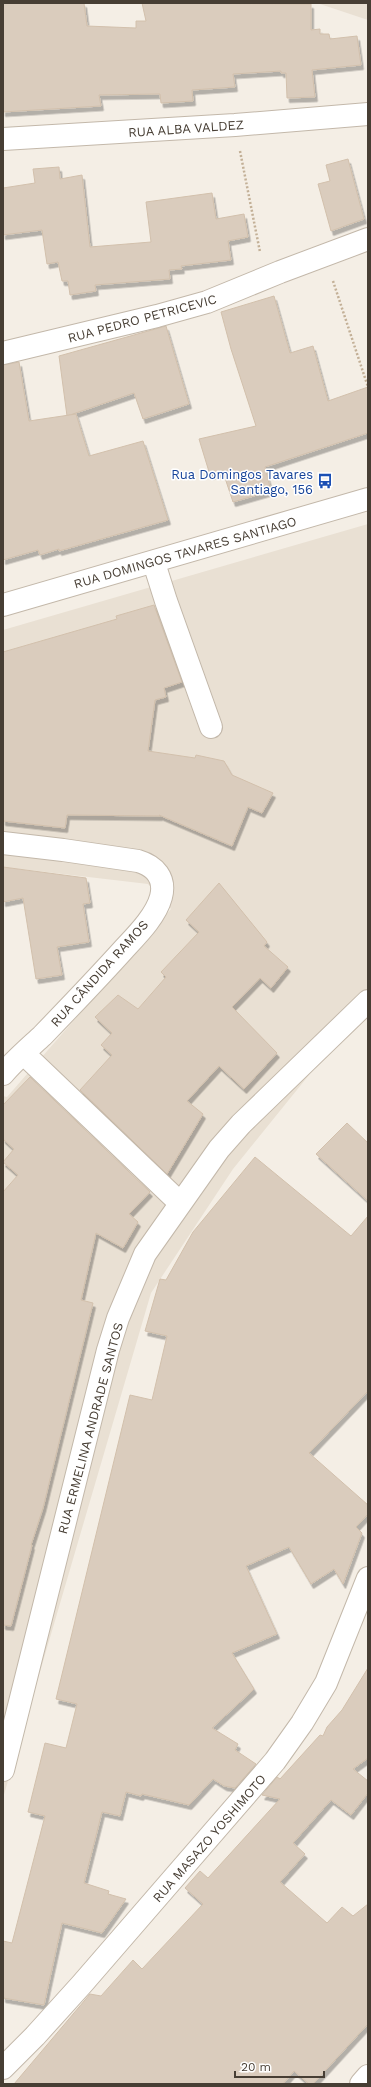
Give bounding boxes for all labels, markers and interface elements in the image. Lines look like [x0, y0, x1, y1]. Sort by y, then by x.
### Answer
street label: RUA ALBA VALDEZ [128, 117, 244, 140]
street label: RUA PEDRO PETRICEVIC [66, 291, 218, 346]
place label: Rua Domingos Tavares Santiago, 156 [171, 467, 313, 497]
bus stop icon: Rua Domingos Tavares Santiago, 156 [316, 472, 334, 490]
street label: RUA DOMINGOS TAVARES SANTIAGO [72, 513, 298, 592]
street label: RUA CÂNDIDA RAMOS [47, 916, 151, 1030]
street label: RUA ERMELINA ANDRADE SANTOS [55, 1321, 126, 1535]
street label: RUA MASAZO YOSHIMOTO [150, 1771, 269, 1905]
scale bar [235, 2053, 324, 2079]
text: 20 m [241, 2060, 271, 2074]

